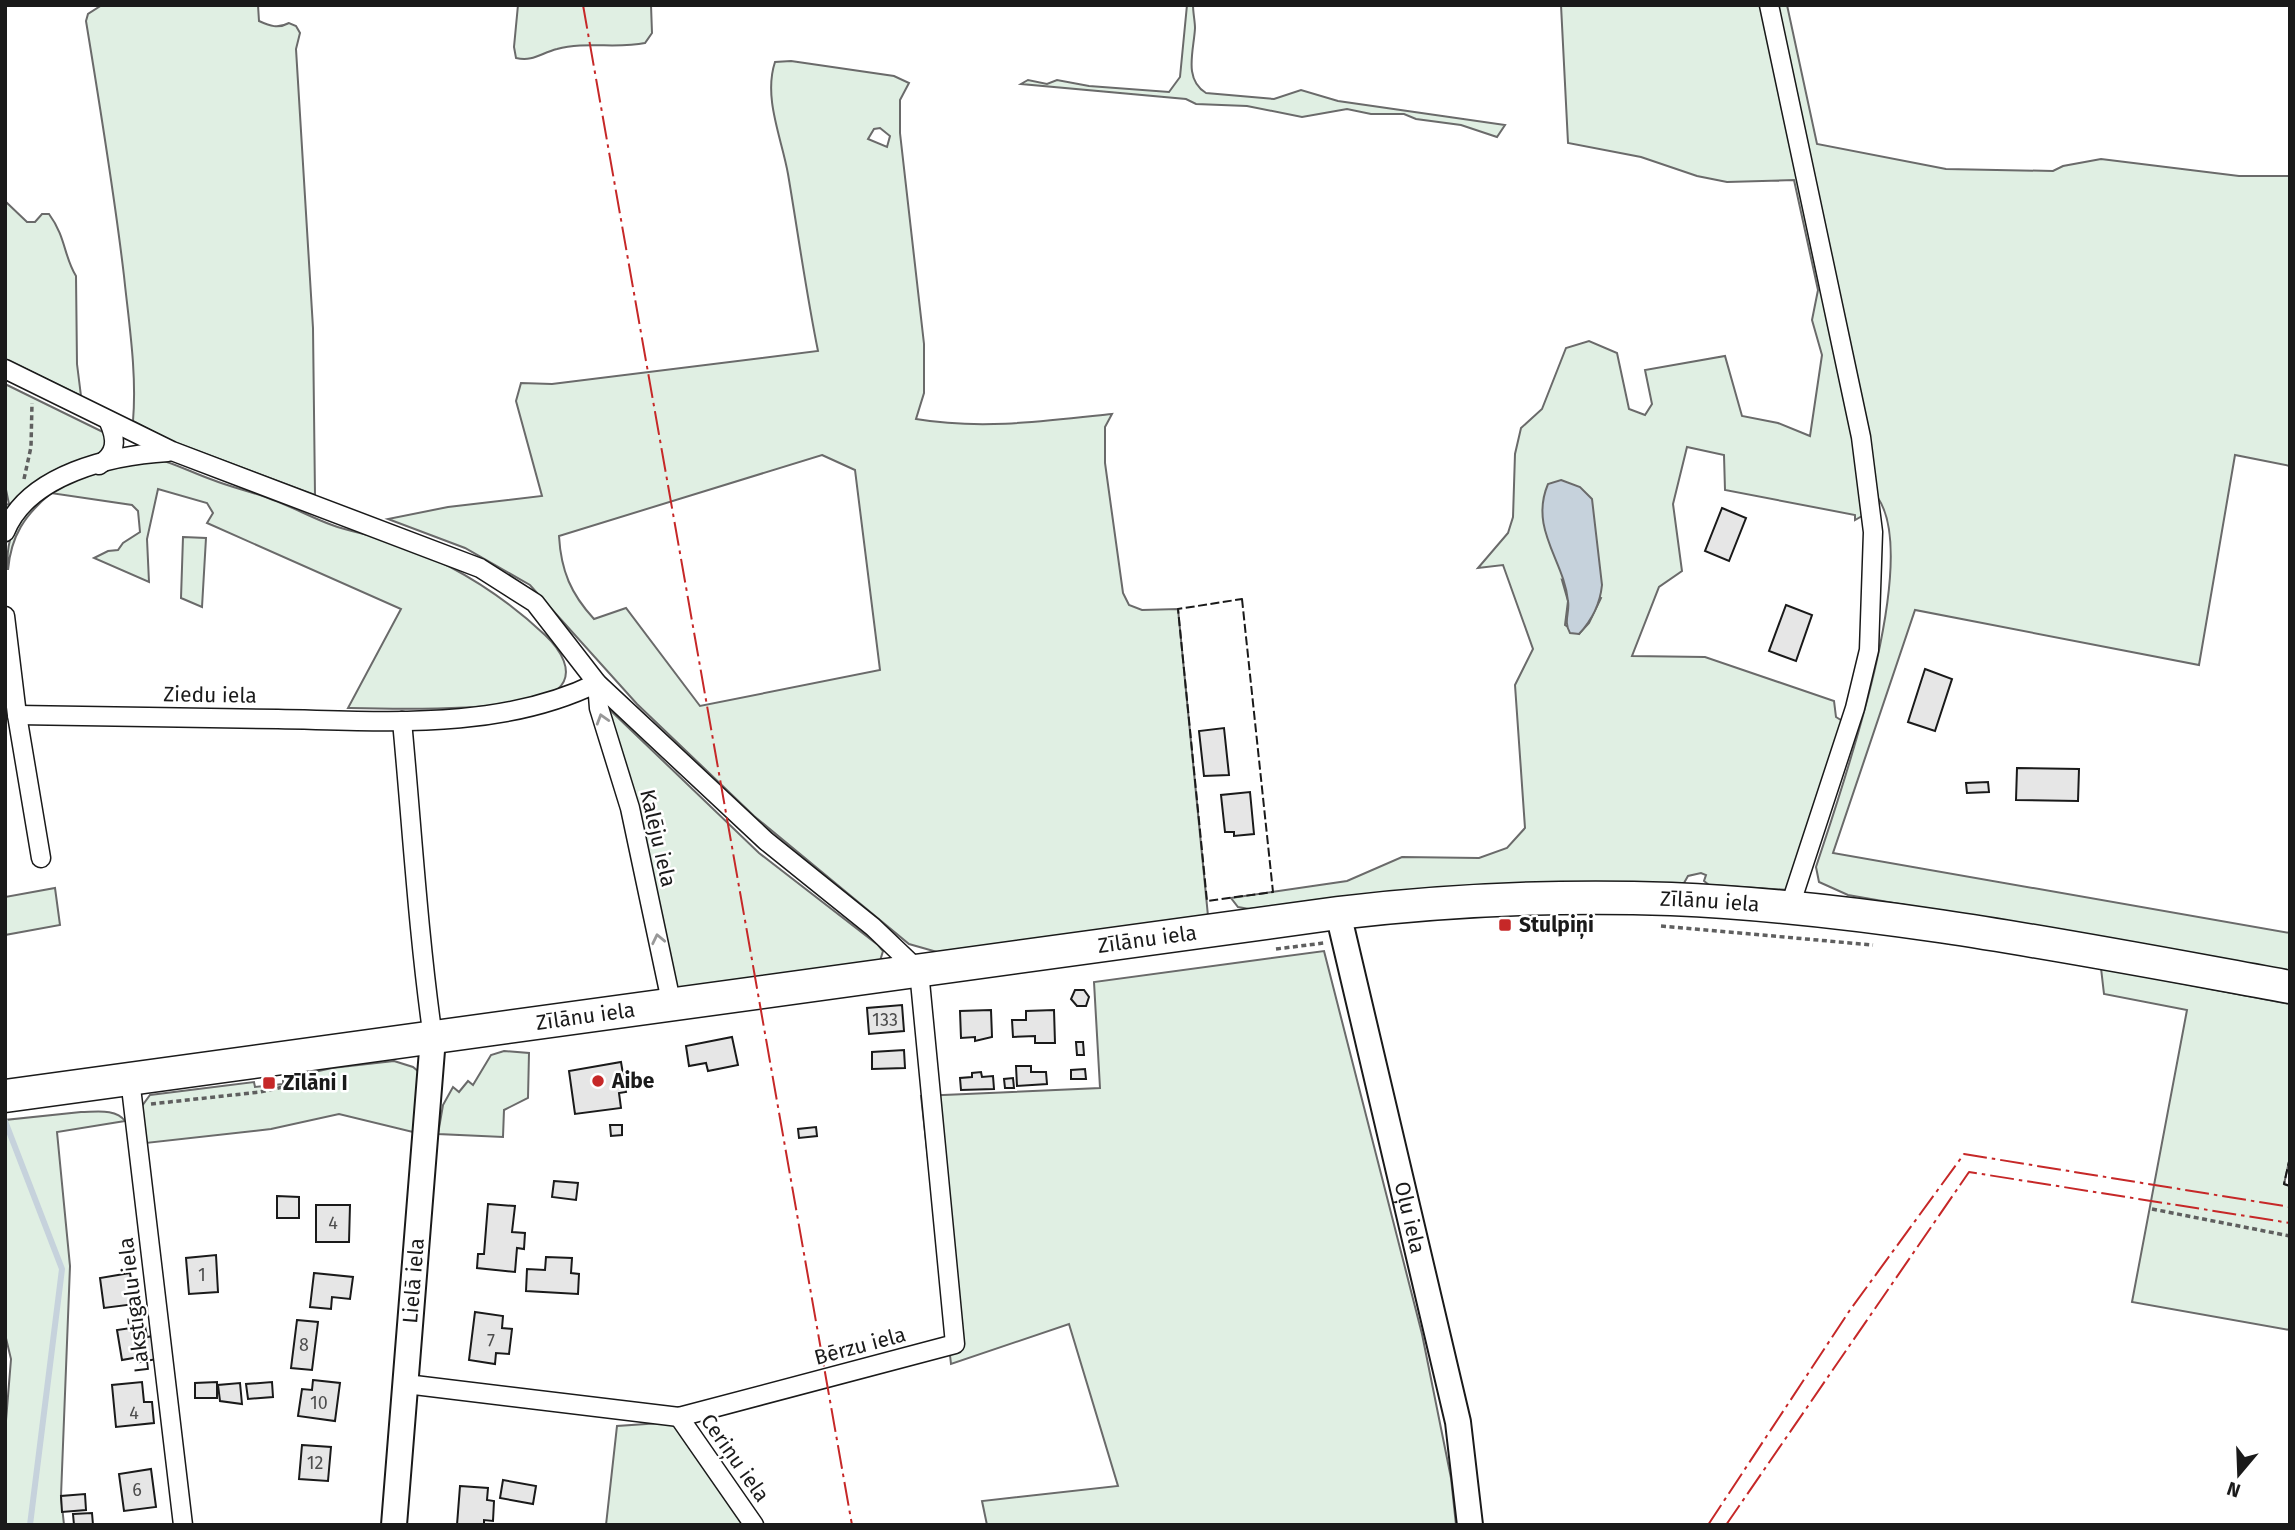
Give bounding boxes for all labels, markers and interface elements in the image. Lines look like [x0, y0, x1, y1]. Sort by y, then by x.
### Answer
street label: Ziedu iela [163, 681, 257, 709]
one-way arrow [596, 713, 611, 725]
street label: Kalēju iela [634, 787, 682, 889]
street label: Zīlānu iela [1660, 886, 1761, 918]
place label: Stulpiņi [1519, 912, 1594, 939]
marker: Stulpiņi [1497, 917, 1513, 933]
street label: Zīlānu iela [1096, 920, 1198, 959]
one-way arrow [651, 933, 666, 945]
street label: Zīlānu iela [534, 997, 637, 1036]
house number: 133 [872, 1009, 898, 1031]
place label: Aibe [611, 1068, 655, 1094]
place label: Zīlāni I [283, 1070, 348, 1096]
marker: Aibe [590, 1073, 606, 1089]
marker: Zīlāni I [261, 1075, 277, 1091]
street label: Oļu iela [1389, 1179, 1431, 1256]
house number: 4 [328, 1212, 338, 1234]
street label: Lakstīgalu iela [113, 1236, 155, 1374]
street label: Lielā iela [397, 1237, 430, 1325]
house number: 1 [198, 1264, 206, 1286]
street label: Bērzu iela [811, 1321, 909, 1371]
house number: 7 [487, 1330, 495, 1352]
house number: 8 [299, 1334, 309, 1356]
house number: 10 [310, 1392, 328, 1414]
house number: 4 [129, 1402, 139, 1424]
street label: Ceriņu iela [695, 1409, 775, 1507]
north arrow [2204, 1439, 2274, 1509]
house number: 12 [307, 1452, 323, 1474]
text: N [2224, 1477, 2243, 1503]
house number: 6 [132, 1479, 142, 1501]

